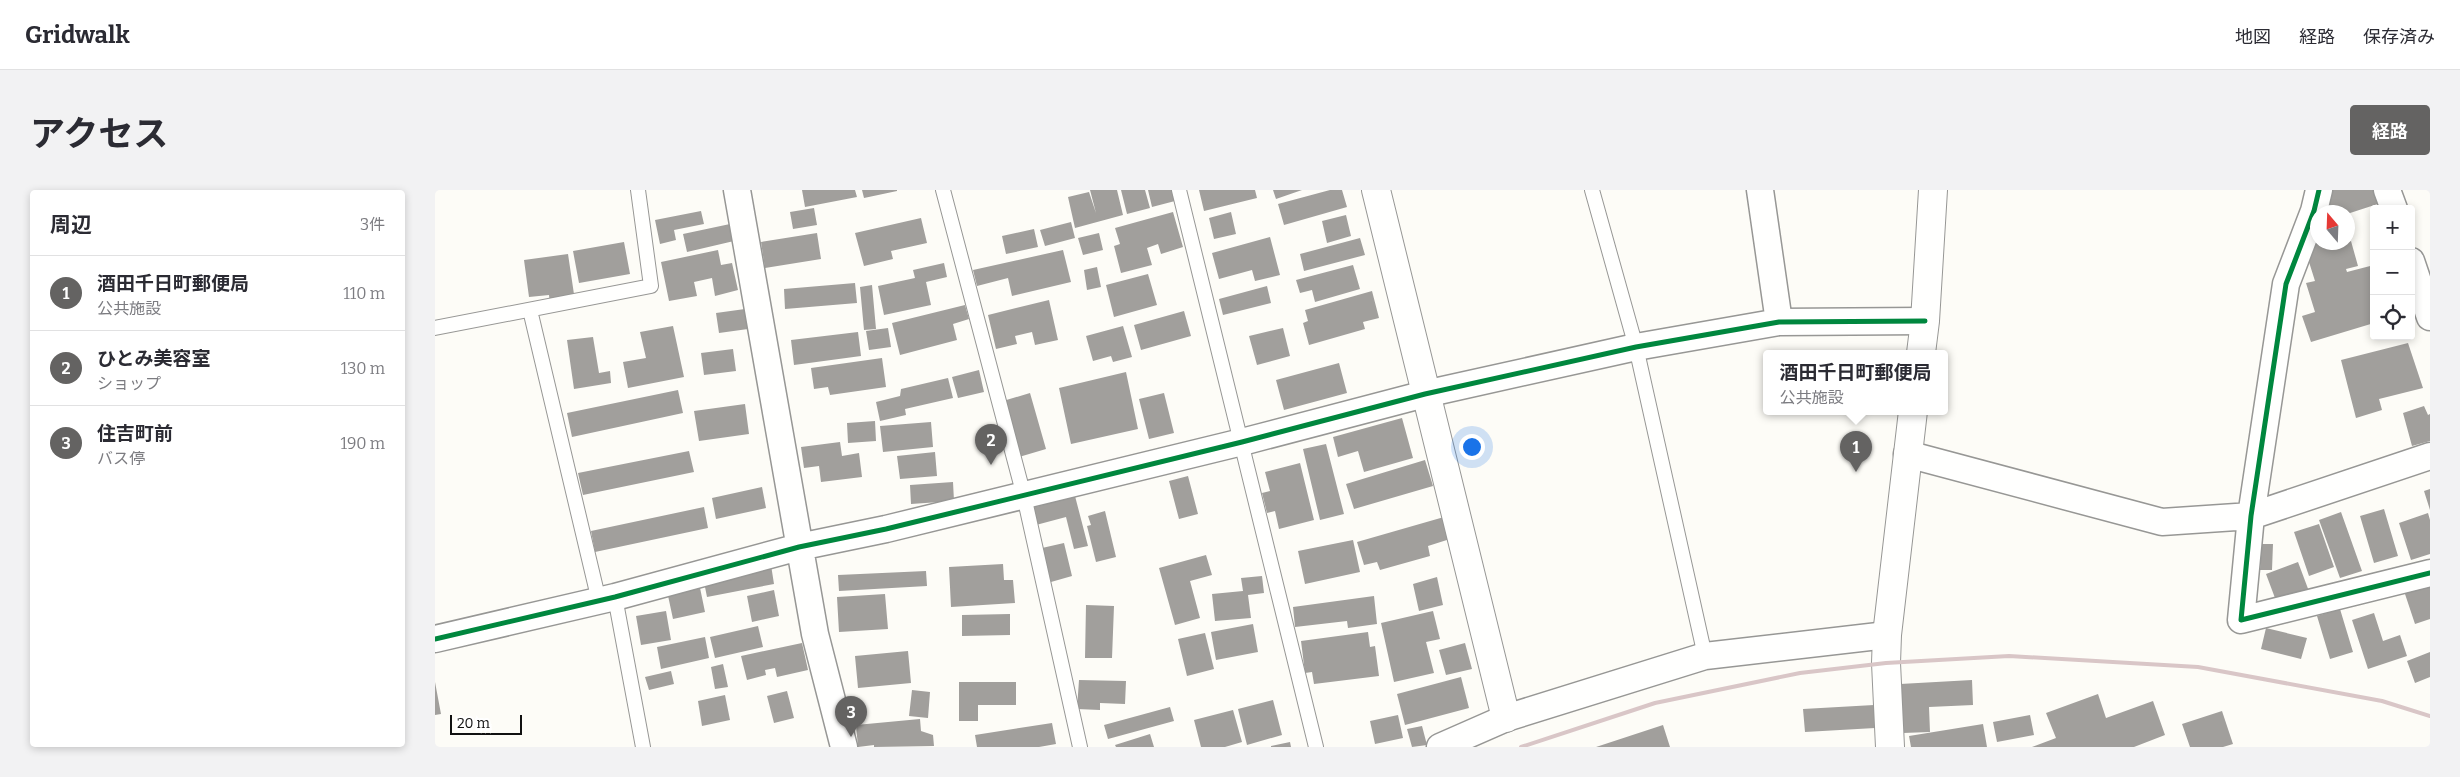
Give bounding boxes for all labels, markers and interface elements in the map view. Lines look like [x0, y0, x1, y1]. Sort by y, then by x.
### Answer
text: Gridwalk [25, 21, 130, 49]
text: 地図 [2235, 26, 2271, 48]
text: 経路 [2299, 26, 2335, 48]
text: 保存済み [2363, 26, 2435, 48]
button: 経路 [2350, 105, 2430, 155]
text: アクセス [30, 113, 168, 155]
north arrow [2310, 205, 2355, 250]
map controls [2370, 205, 2415, 340]
button: + [2370, 205, 2415, 250]
text: 周辺 [50, 212, 92, 238]
text: 3件 [360, 215, 385, 234]
button: − [2370, 250, 2415, 295]
text: 酒田千日町郵便局 [97, 272, 249, 295]
text: 1 [63, 284, 69, 303]
text: 110 m [343, 284, 385, 303]
button: locate [2370, 295, 2415, 340]
text: 公共施設 [97, 299, 161, 318]
text: ひとみ美容室 [97, 347, 210, 370]
popup [1763, 350, 1948, 415]
text: 2 [61, 359, 71, 378]
text: 130 m [341, 359, 385, 378]
text: 酒田千日町郵便局 [1779, 361, 1932, 384]
text: ショップ [97, 374, 161, 393]
text: 公共施設 [1779, 388, 1844, 407]
text: 住吉町前 [97, 422, 173, 445]
pin: 2 [975, 424, 1007, 465]
pin: 1 [1840, 431, 1872, 472]
text: 3 [61, 434, 71, 453]
text: 190 m [340, 434, 385, 453]
your location [1459, 434, 1485, 460]
text: バス停 [97, 449, 145, 468]
pin: 3 [835, 696, 867, 737]
scale bar [450, 712, 523, 735]
text: 20 m [457, 715, 490, 732]

